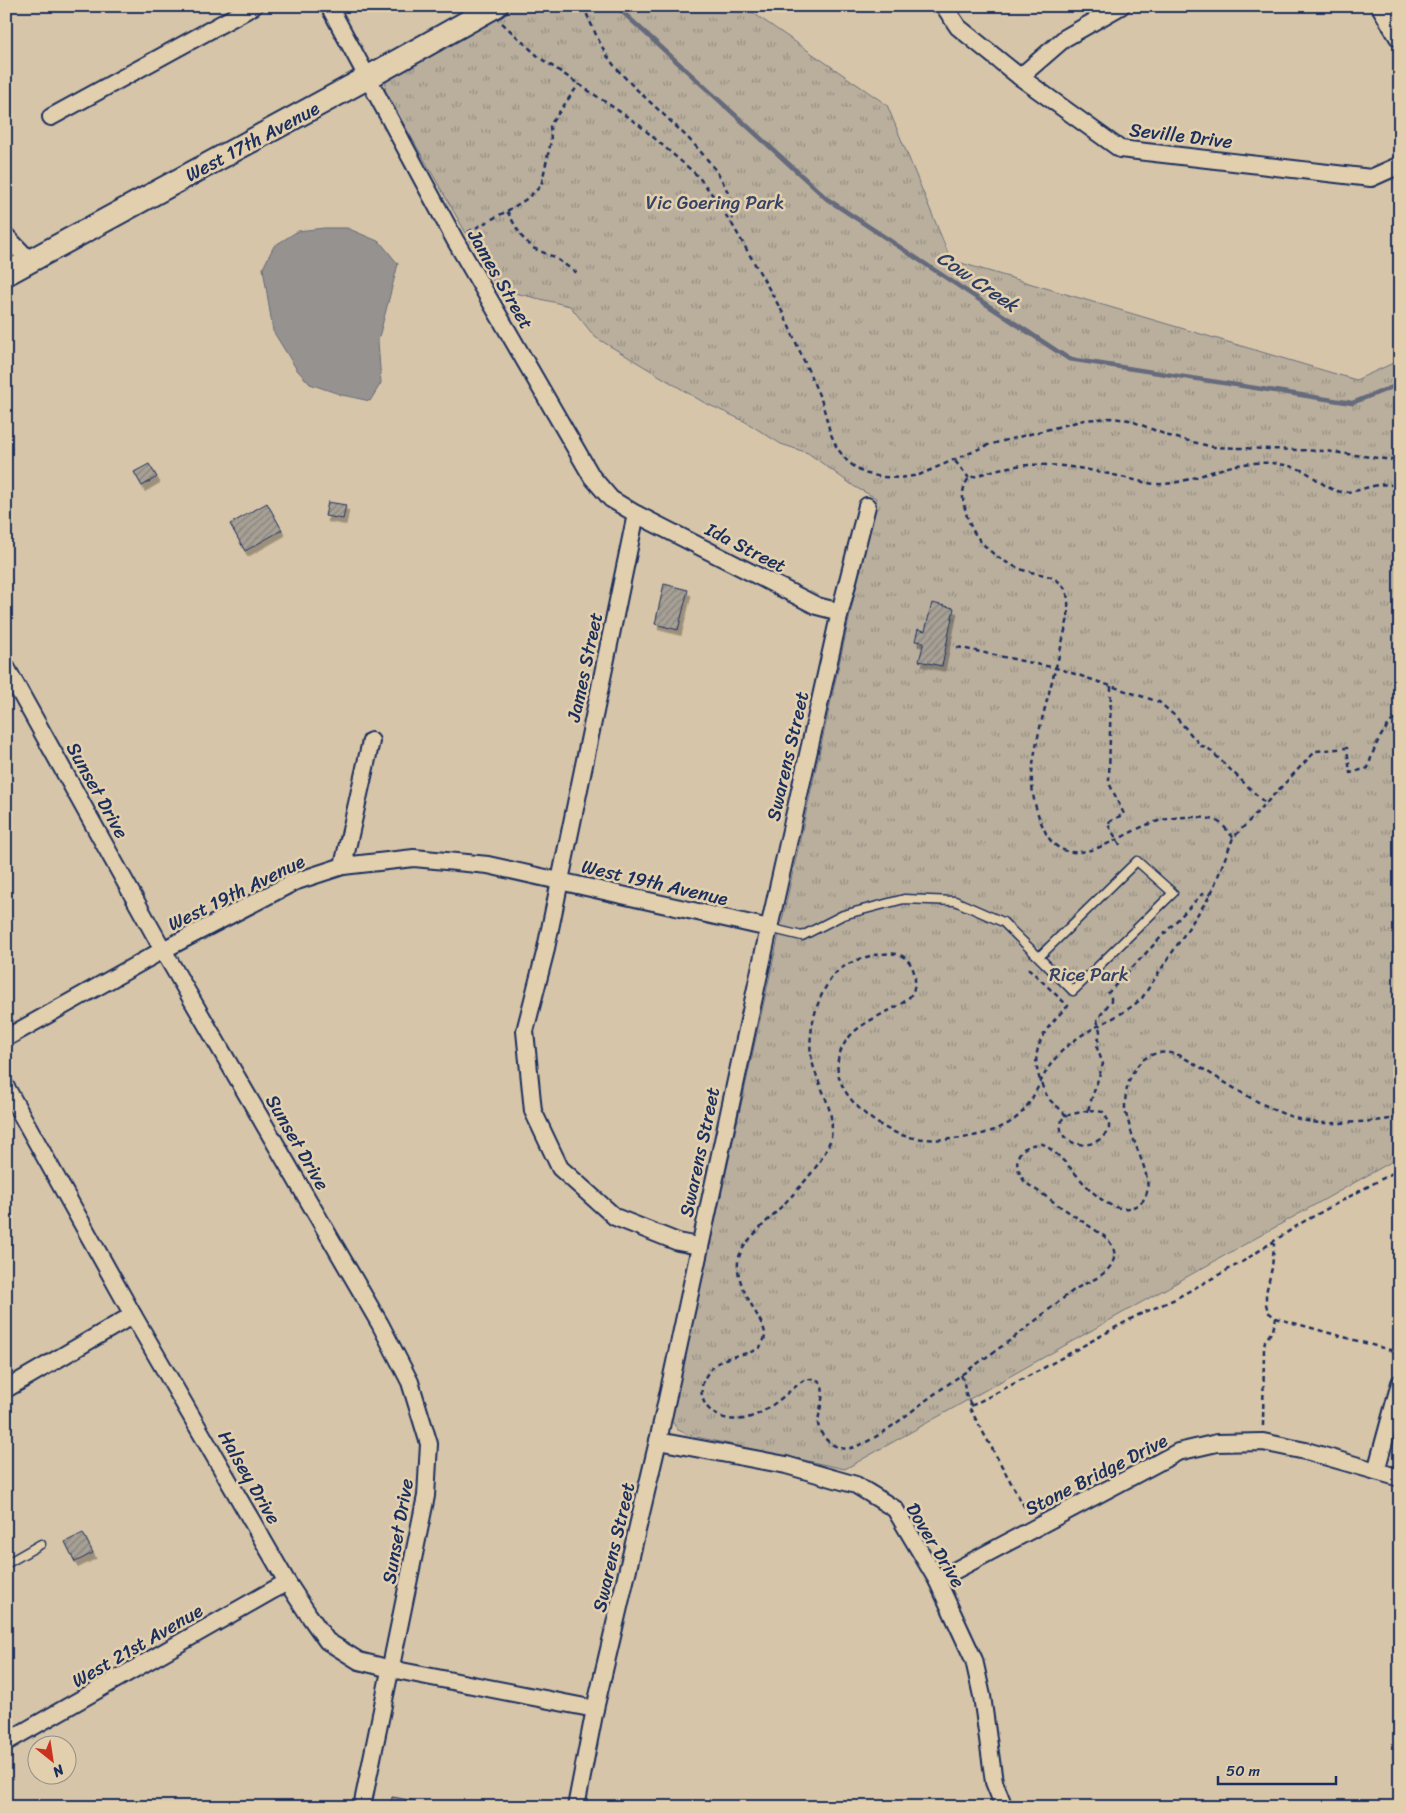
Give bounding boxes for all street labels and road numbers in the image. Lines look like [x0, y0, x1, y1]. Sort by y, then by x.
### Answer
street label: West 17th Avenue [179, 92, 326, 191]
street label: Seville Drive [1127, 113, 1235, 158]
street label: James Street [458, 222, 543, 336]
street label: Ida Street [699, 512, 792, 582]
street label: James Street [557, 609, 612, 726]
street label: Swarens Street [757, 688, 818, 824]
street label: Sunset Drive [57, 736, 138, 845]
street label: West 19th Avenue [162, 845, 311, 940]
street label: West 19th Avenue [578, 850, 731, 915]
street label: Swarens Street [670, 1084, 729, 1220]
street label: Sunset Drive [257, 1088, 339, 1197]
street label: Halsey Drive [209, 1424, 290, 1531]
street label: Stone Bridge Drive [1019, 1424, 1174, 1525]
street label: Sunset Drive [372, 1476, 423, 1586]
street label: Swarens Street [583, 1479, 644, 1615]
street label: Dover Drive [897, 1496, 974, 1595]
street label: West 21st Avenue [65, 1594, 209, 1697]

